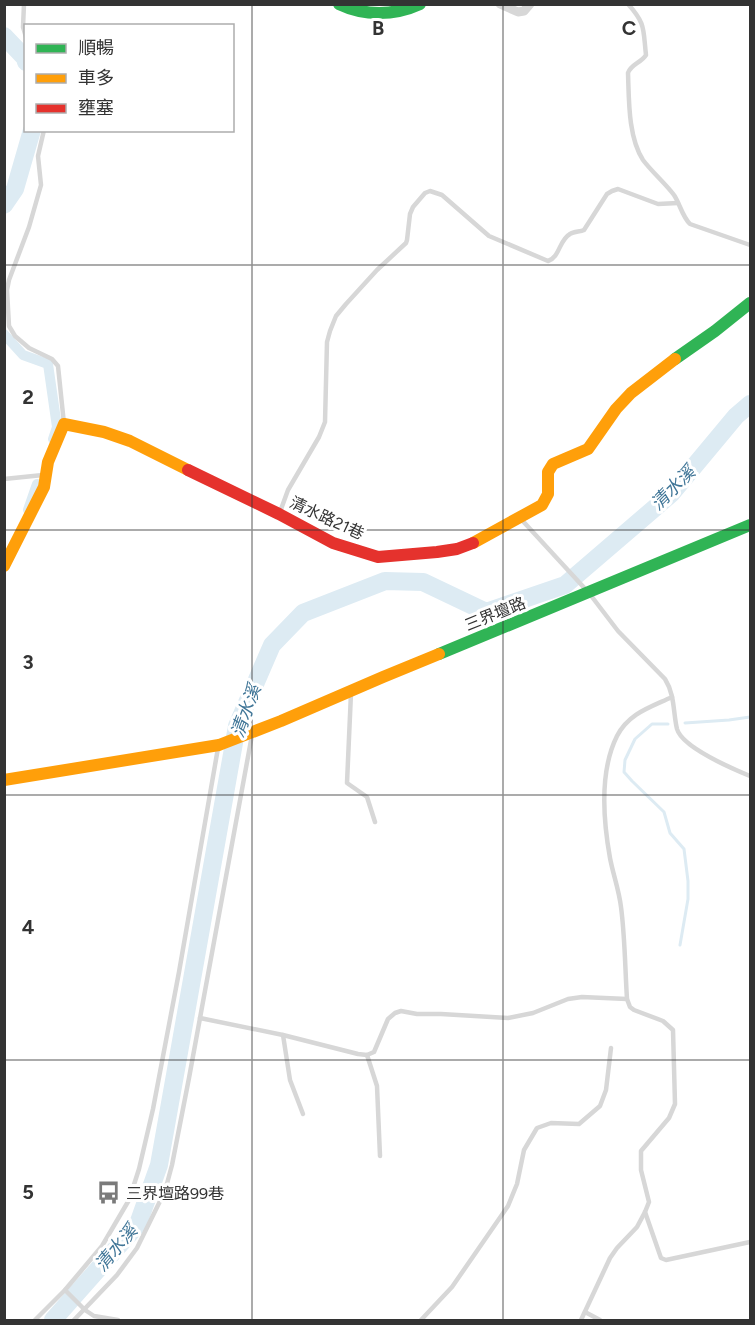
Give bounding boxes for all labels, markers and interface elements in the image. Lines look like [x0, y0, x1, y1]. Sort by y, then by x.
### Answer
text: B [372, 16, 384, 40]
text: C [622, 16, 636, 40]
legend [24, 24, 234, 132]
text: 順暢 [78, 37, 114, 59]
text: 車多 [78, 67, 114, 89]
text: 壅塞 [78, 97, 114, 119]
text: 2 [22, 385, 34, 409]
water label: 清水溪 [646, 459, 702, 515]
street label: 清水路21巷 [287, 493, 367, 543]
street label: 三界壇路 [462, 593, 528, 635]
text: 3 [22, 650, 34, 674]
water label: 清水溪 [226, 679, 267, 740]
text: 4 [22, 915, 35, 939]
text: 5 [22, 1180, 34, 1204]
bus stop icon: 三界壇路99巷 [95, 1180, 121, 1206]
place label: 三界壇路99巷 [126, 1184, 224, 1203]
water label: 清水溪 [90, 1218, 144, 1276]

